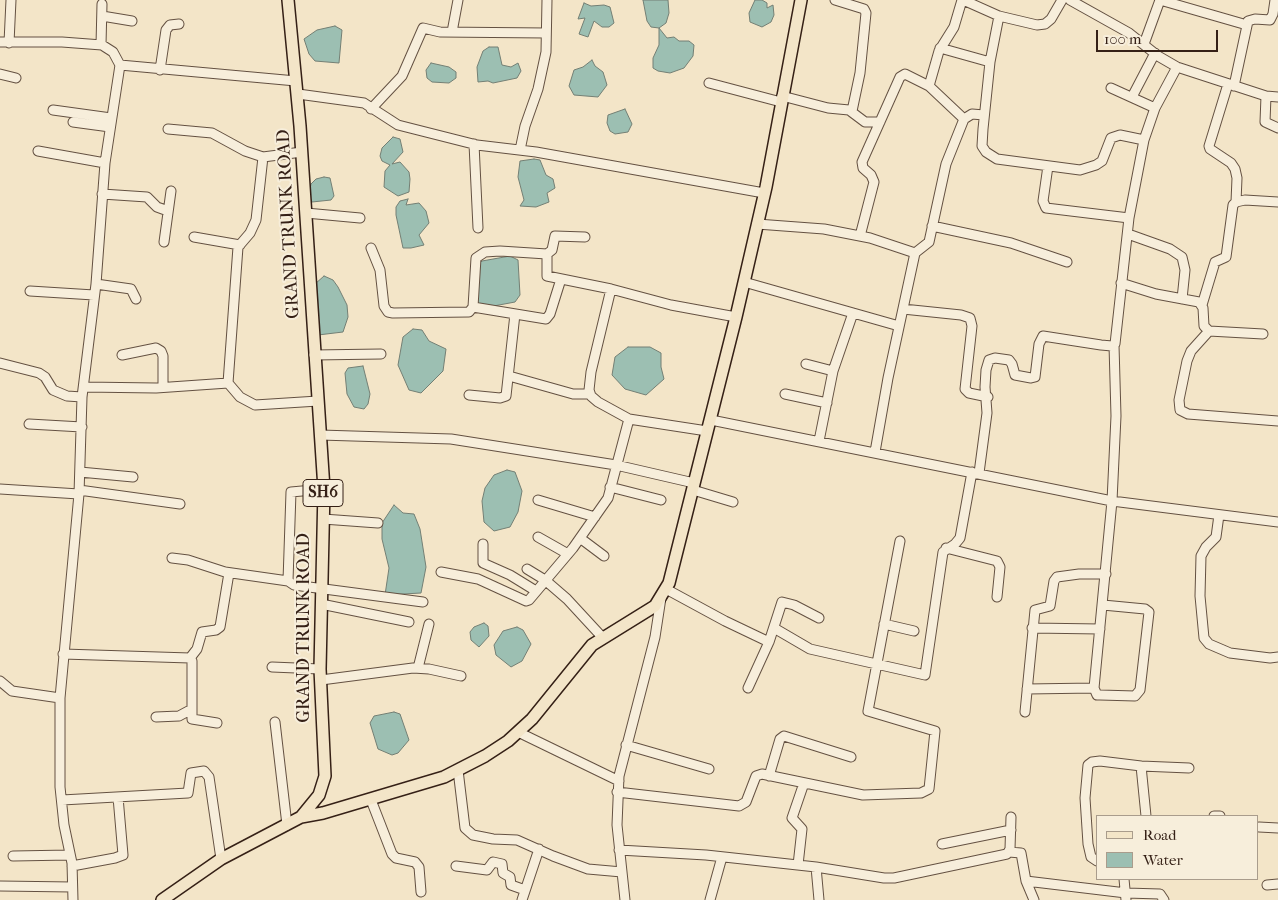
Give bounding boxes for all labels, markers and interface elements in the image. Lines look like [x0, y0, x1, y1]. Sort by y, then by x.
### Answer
scale bar [1098, 20, 1220, 52]
text: 100 m [1104, 30, 1142, 48]
street label: GRAND TRUNK ROAD [273, 129, 305, 319]
road number: SH6 [303, 479, 343, 506]
street label: GRAND TRUNK ROAD [294, 533, 316, 723]
legend [1096, 815, 1258, 880]
text: Road [1143, 826, 1176, 844]
text: Water [1143, 851, 1183, 869]

